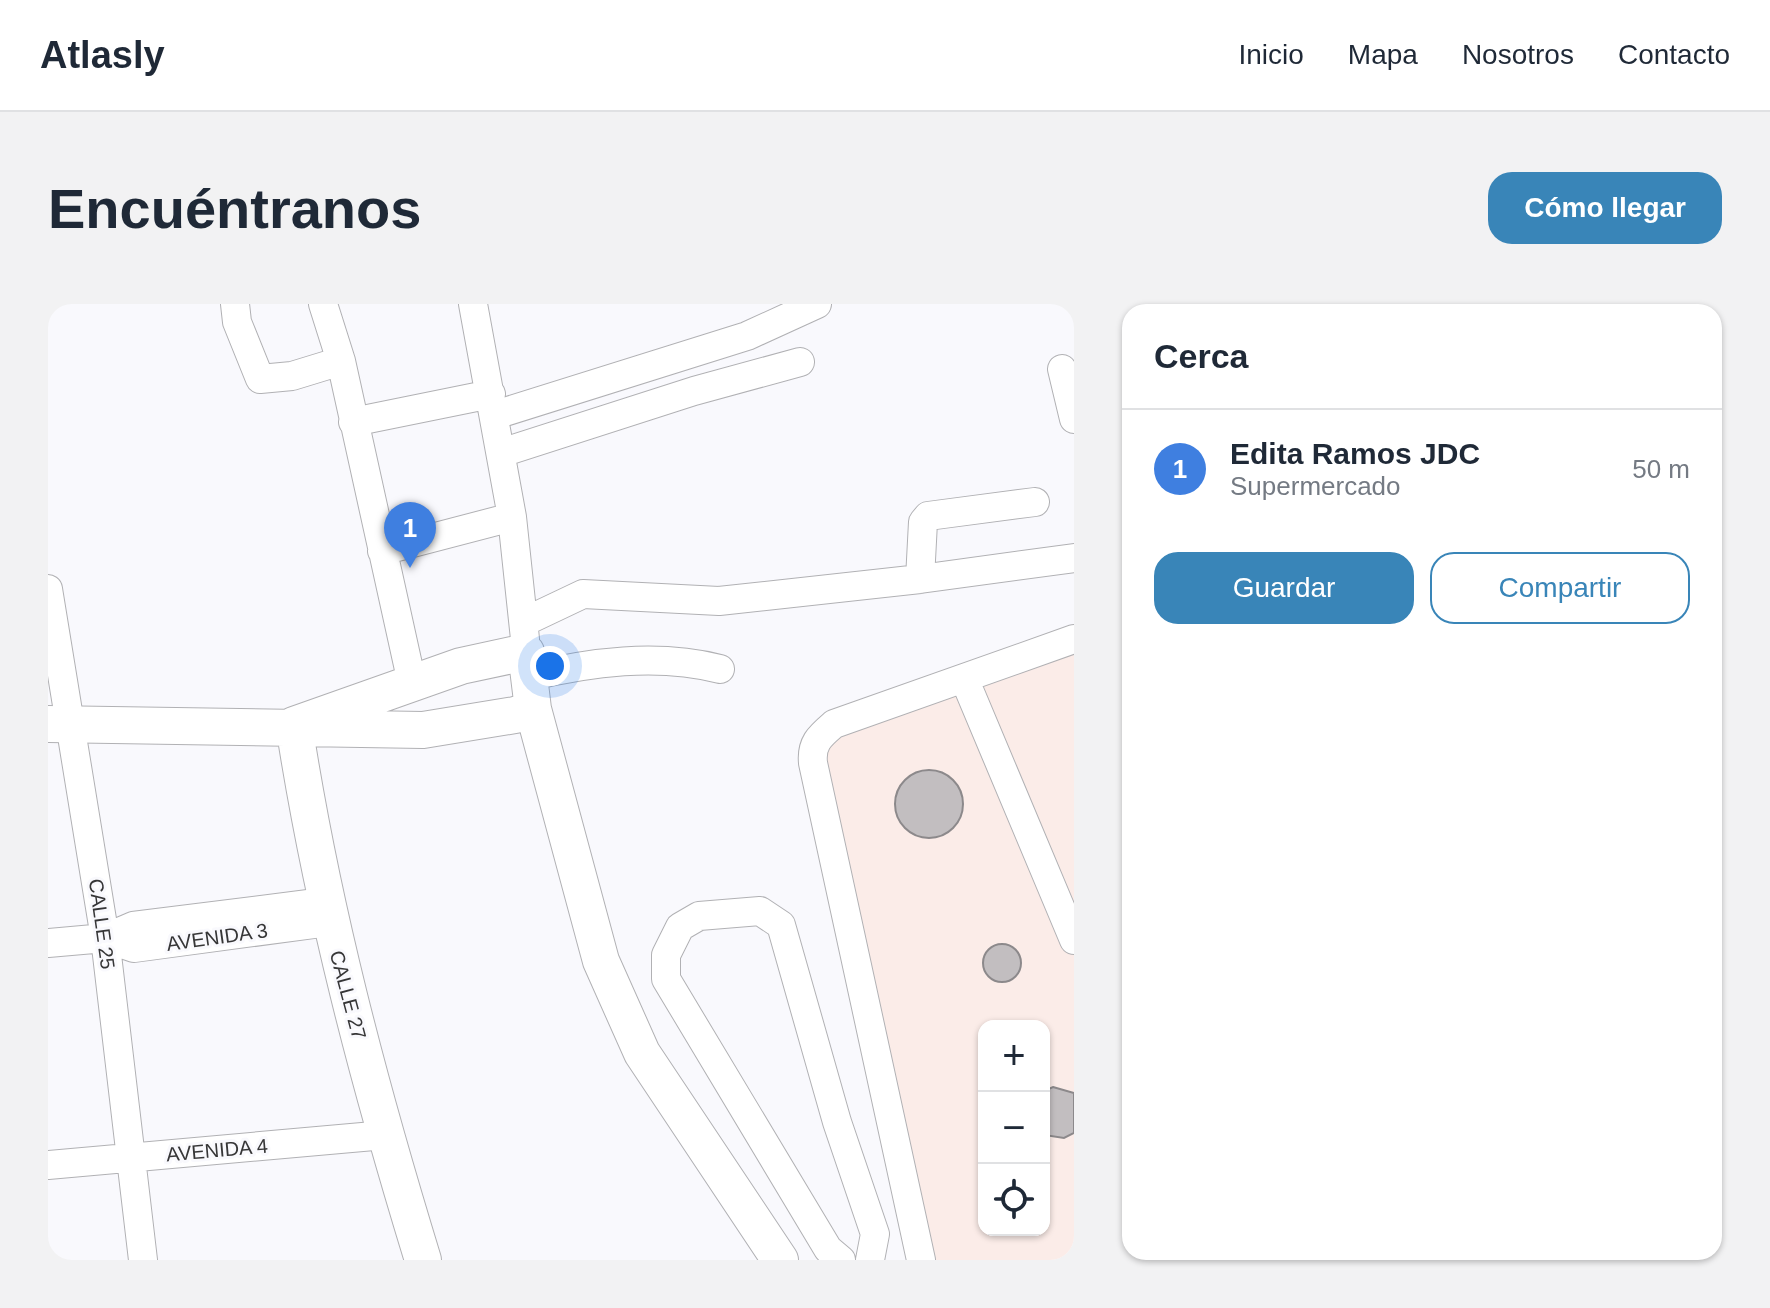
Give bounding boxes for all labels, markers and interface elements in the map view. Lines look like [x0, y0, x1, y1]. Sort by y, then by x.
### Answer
text: Atlasly [40, 34, 165, 76]
text: Inicio [1238, 39, 1304, 70]
text: Mapa [1348, 39, 1418, 70]
text: Nosotros [1462, 39, 1574, 70]
text: Contacto [1618, 39, 1730, 70]
button: Cómo llegar [1488, 172, 1722, 244]
text: Encuéntranos [48, 177, 421, 240]
text: Cerca [1154, 337, 1249, 375]
text: Edita Ramos JDC [1230, 437, 1480, 470]
text: 1 [1173, 454, 1187, 484]
text: 50 m [1632, 454, 1690, 484]
text: Supermercado [1230, 471, 1401, 501]
pin: 1 [384, 502, 436, 568]
button: Guardar [1154, 552, 1414, 624]
button: Compartir [1430, 552, 1690, 624]
your location [530, 646, 570, 686]
street label: CALLE 25 [85, 877, 119, 971]
street label: AVENIDA 3 [165, 919, 269, 955]
street label: CALLE 27 [326, 948, 370, 1042]
map controls [978, 1020, 1050, 1236]
button: + [978, 1020, 1050, 1092]
button: − [978, 1092, 1050, 1164]
street label: AVENIDA 4 [165, 1135, 269, 1165]
button: locate [978, 1164, 1050, 1236]

